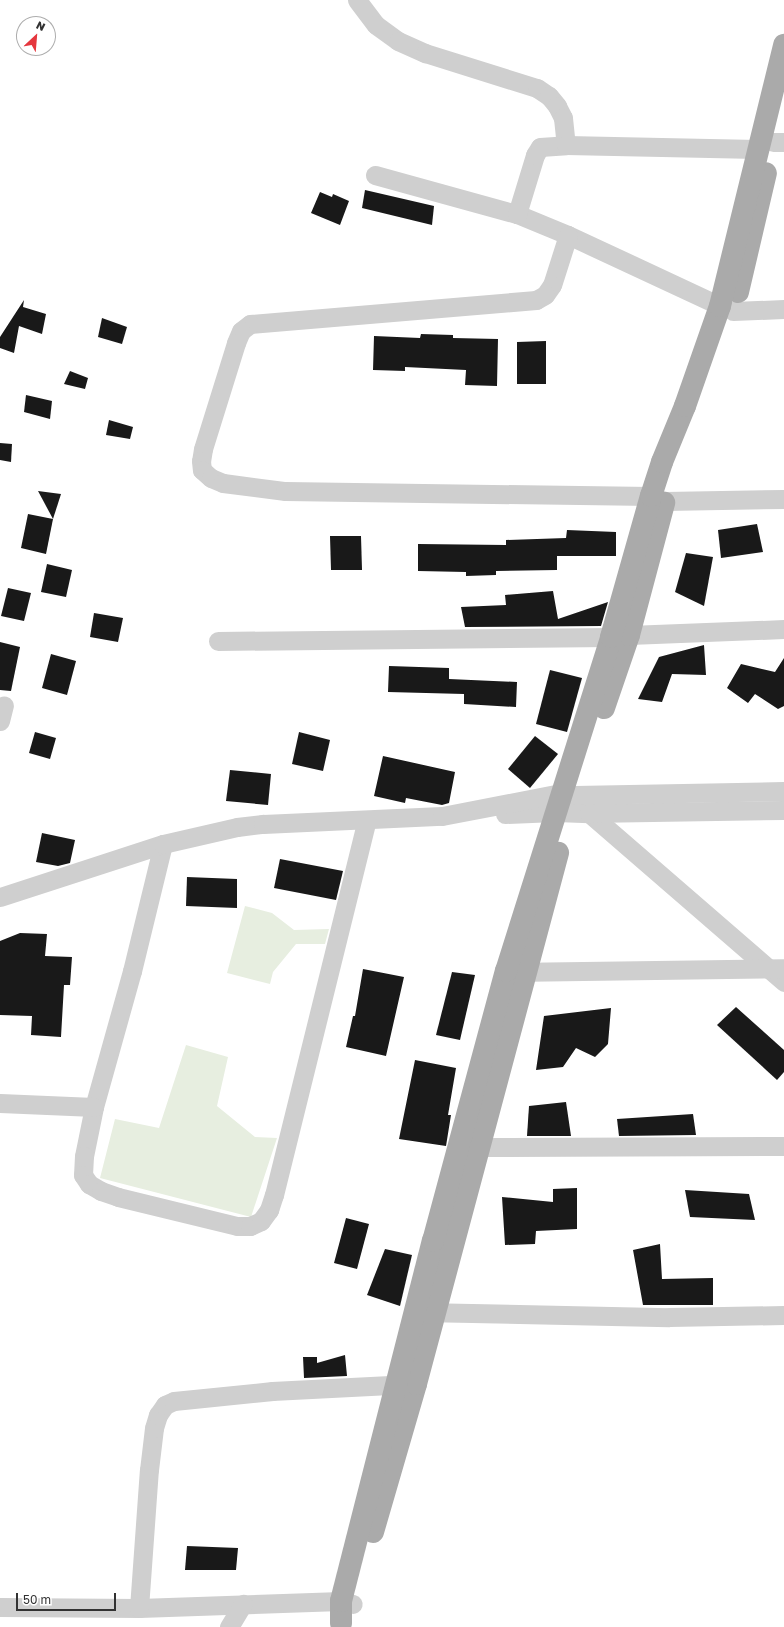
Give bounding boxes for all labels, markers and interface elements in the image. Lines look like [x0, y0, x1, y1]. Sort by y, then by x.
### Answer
north arrow [16, 16, 56, 56]
text: N [34, 18, 48, 33]
scale bar [18, 1585, 118, 1611]
text: 50 m [23, 1592, 51, 1607]

